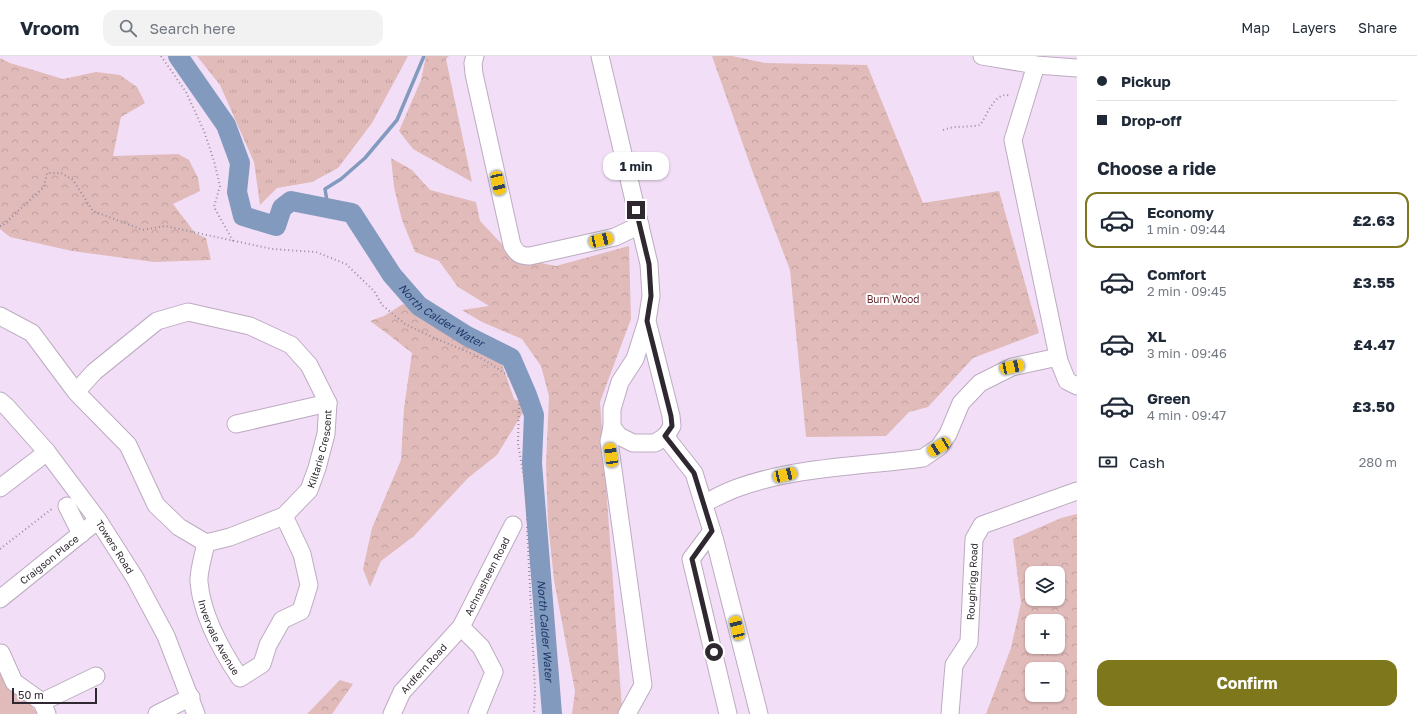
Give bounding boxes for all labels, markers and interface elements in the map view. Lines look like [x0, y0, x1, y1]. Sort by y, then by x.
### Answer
search box [103, 10, 383, 46]
text: Vroom [20, 16, 79, 39]
icon: search [117, 17, 139, 39]
text: Search here [149, 19, 235, 37]
text: Map [1241, 19, 1270, 36]
text: Layers [1292, 19, 1336, 36]
text: Share [1358, 19, 1397, 36]
text: Pickup [1121, 72, 1171, 90]
text: Drop-off [1121, 111, 1181, 129]
callout: 1 min [603, 152, 669, 180]
text: Choose a ride [1097, 157, 1216, 179]
text: 1 min [620, 158, 652, 174]
car [489, 170, 507, 196]
route end [627, 201, 645, 219]
icon: car [1099, 202, 1135, 238]
text: Economy [1147, 203, 1214, 221]
text: £2.63 [1352, 211, 1395, 229]
text: 1 min · 09:44 [1147, 221, 1226, 237]
car [588, 231, 614, 249]
icon: car [1099, 264, 1135, 300]
text: Comfort [1147, 265, 1206, 283]
text: £3.55 [1353, 273, 1395, 291]
water label: North Calder Water [396, 281, 488, 350]
text: 2 min · 09:45 [1147, 283, 1226, 299]
park label: Burn Wood [867, 293, 919, 305]
icon: car [1099, 326, 1135, 362]
text: XL [1147, 327, 1166, 345]
text: £4.47 [1353, 335, 1395, 353]
text: 3 min · 09:46 [1147, 345, 1227, 361]
car [999, 359, 1025, 375]
icon: car [1099, 388, 1135, 424]
text: Green [1147, 389, 1190, 407]
text: £3.50 [1352, 397, 1395, 415]
text: 4 min · 09:47 [1147, 407, 1226, 423]
street label: Kiltarie Crescent [304, 409, 334, 490]
car [926, 436, 952, 458]
car [603, 442, 619, 468]
icon: cash [1097, 451, 1119, 473]
text: Cash [1129, 453, 1165, 471]
text: 280 m [1359, 454, 1397, 470]
car [772, 466, 798, 484]
street label: Towers Road [93, 518, 137, 576]
street label: Craigson Place [17, 532, 81, 587]
street label: Achnasheen Road [462, 535, 512, 617]
street label: Roughrigg Road [964, 543, 980, 620]
map controls [1025, 566, 1065, 702]
button: layers [1025, 566, 1065, 606]
water label: North Calder Water [535, 579, 557, 684]
street label: Invervale Avenue [196, 598, 242, 677]
button: + [1025, 614, 1065, 654]
car [728, 615, 746, 641]
street label: Ardfern Road [398, 641, 449, 696]
route start [705, 643, 723, 661]
button: Confirm [1097, 660, 1397, 706]
button: − [1025, 662, 1065, 702]
scale bar [12, 686, 97, 705]
text: 50 m [18, 688, 44, 701]

